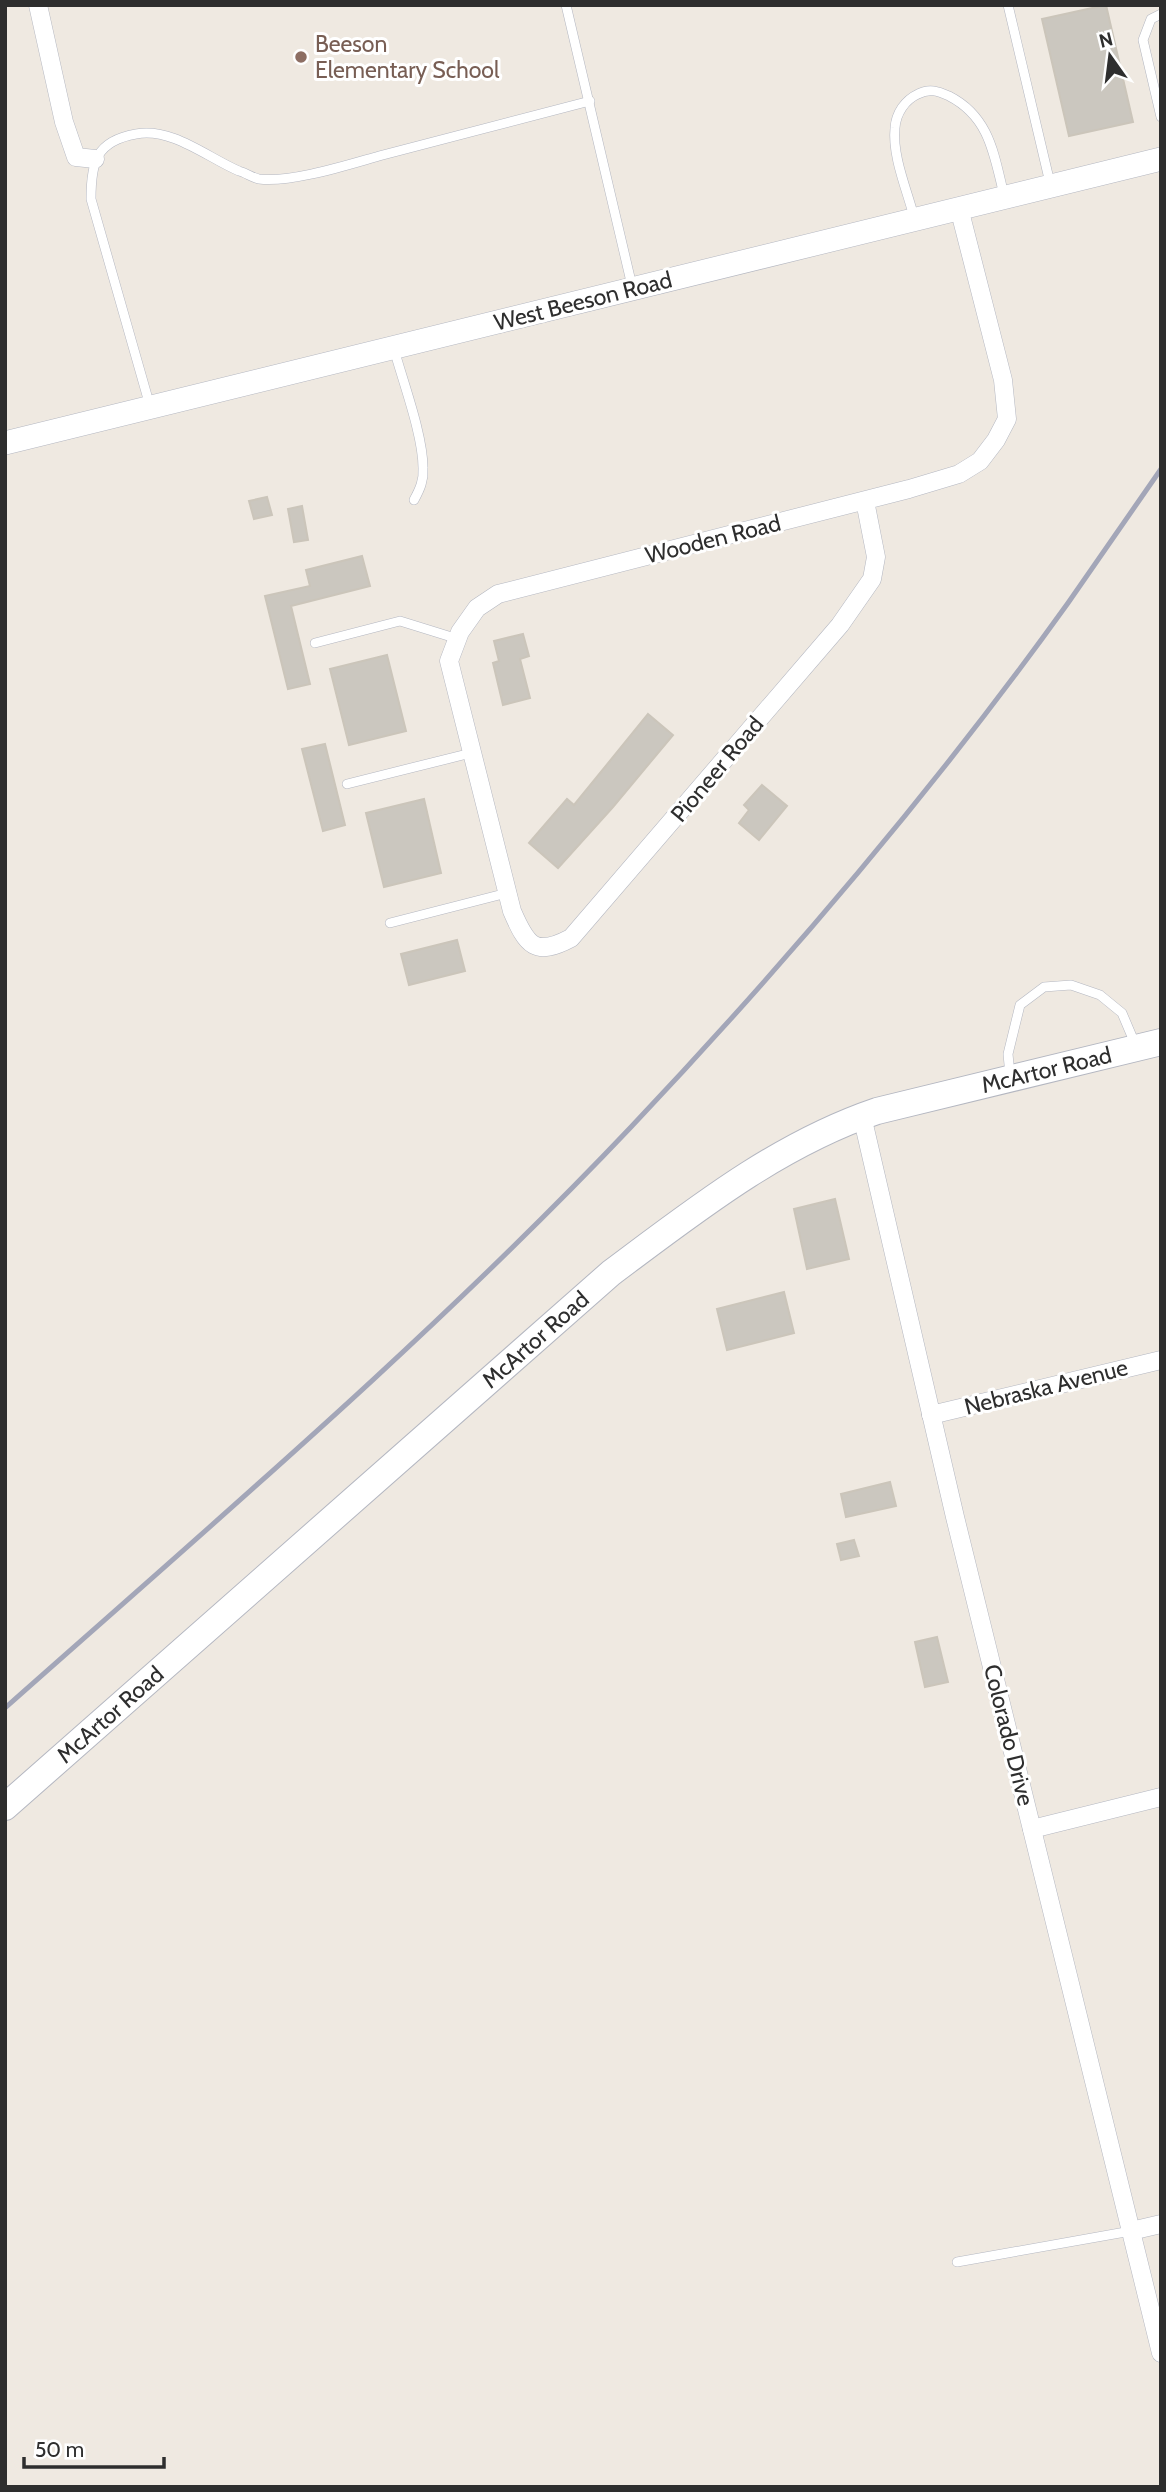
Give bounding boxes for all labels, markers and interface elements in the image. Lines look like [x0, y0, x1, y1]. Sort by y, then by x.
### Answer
north arrow [1075, 21, 1145, 91]
text: N [1097, 27, 1115, 53]
place label: Beeson Elementary School [315, 30, 500, 84]
marker: Beeson Elementary School [293, 49, 309, 65]
street label: West Beeson Road [491, 265, 675, 337]
street label: Wooden Road [642, 509, 784, 569]
street label: Pioneer Road [665, 710, 769, 828]
street label: McArtor Road [979, 1041, 1114, 1099]
street label: McArtor Road [476, 1285, 595, 1394]
street label: Nebraska Avenue [961, 1353, 1131, 1421]
street label: McArtor Road [51, 1660, 169, 1769]
street label: Colorado Drive [978, 1661, 1040, 1809]
scale bar [24, 2426, 164, 2470]
text: 50 m [35, 2437, 84, 2462]

